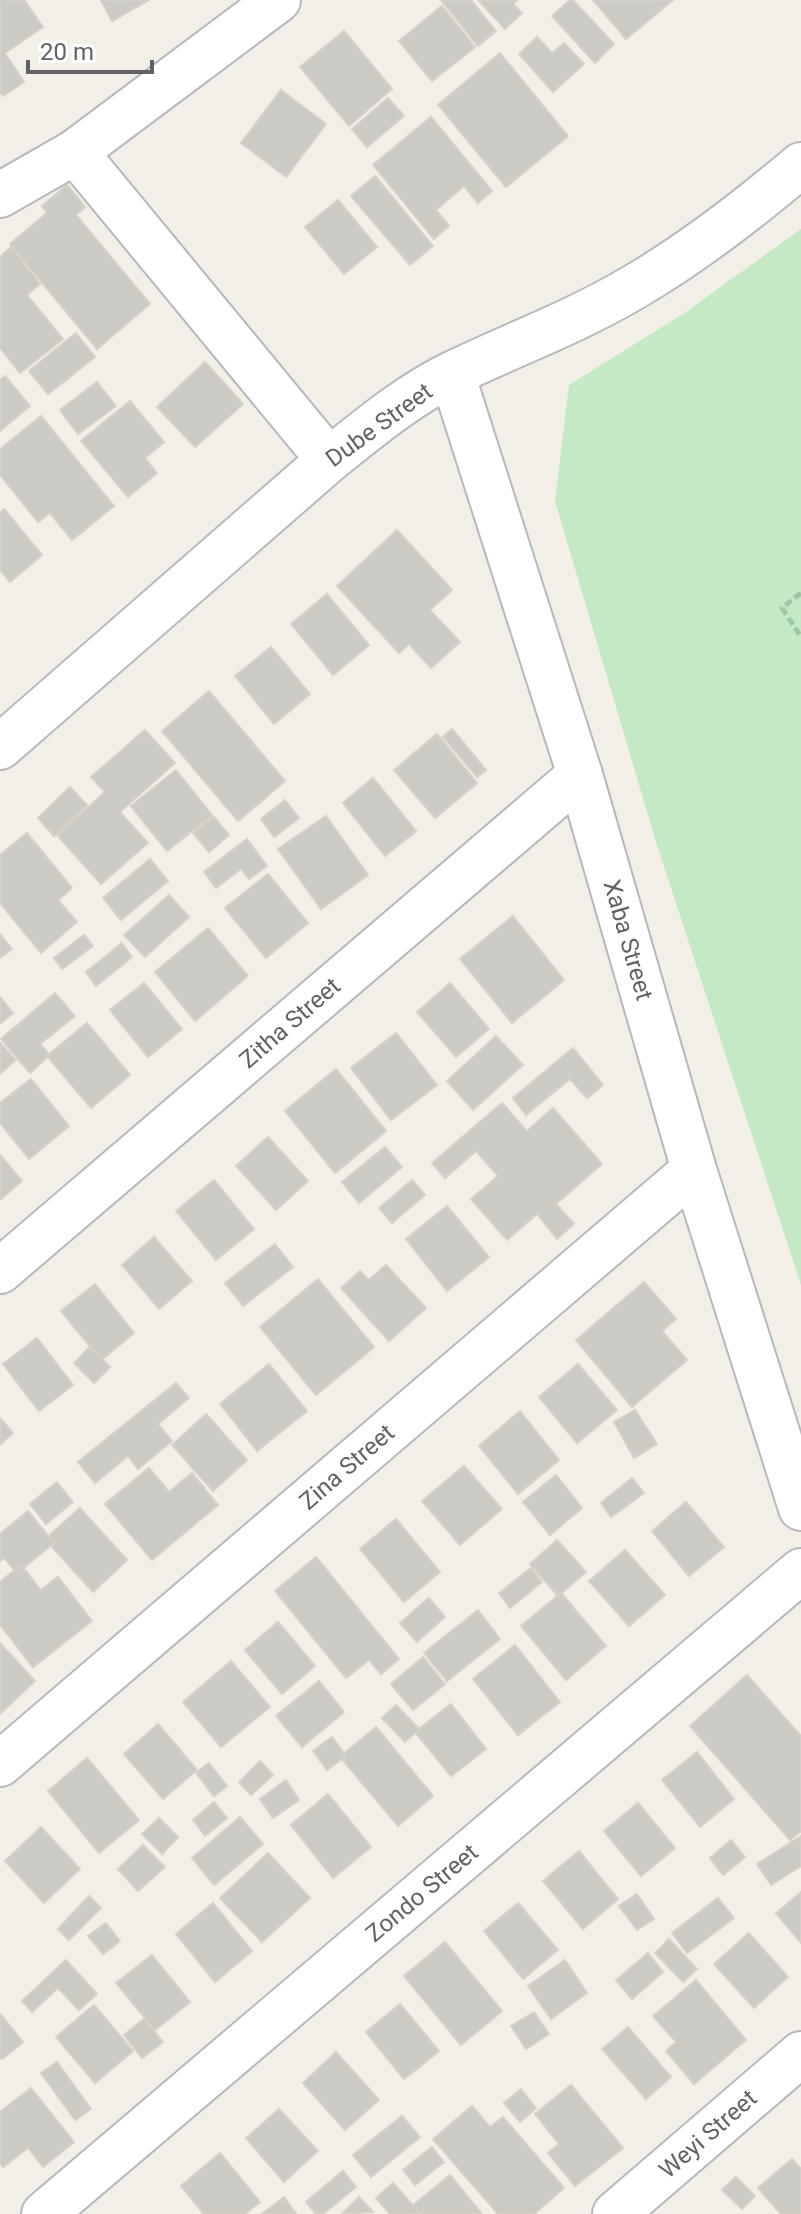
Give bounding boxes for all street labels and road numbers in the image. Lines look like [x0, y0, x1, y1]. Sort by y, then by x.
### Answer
street label: Dube Street [320, 377, 438, 473]
street label: Xaba Street [597, 877, 659, 1004]
street label: Zitha Street [234, 972, 346, 1074]
street label: Zina Street [294, 1418, 400, 1516]
street label: Zondo Street [360, 1838, 484, 1948]
street label: Weyi Street [654, 2084, 763, 2184]

